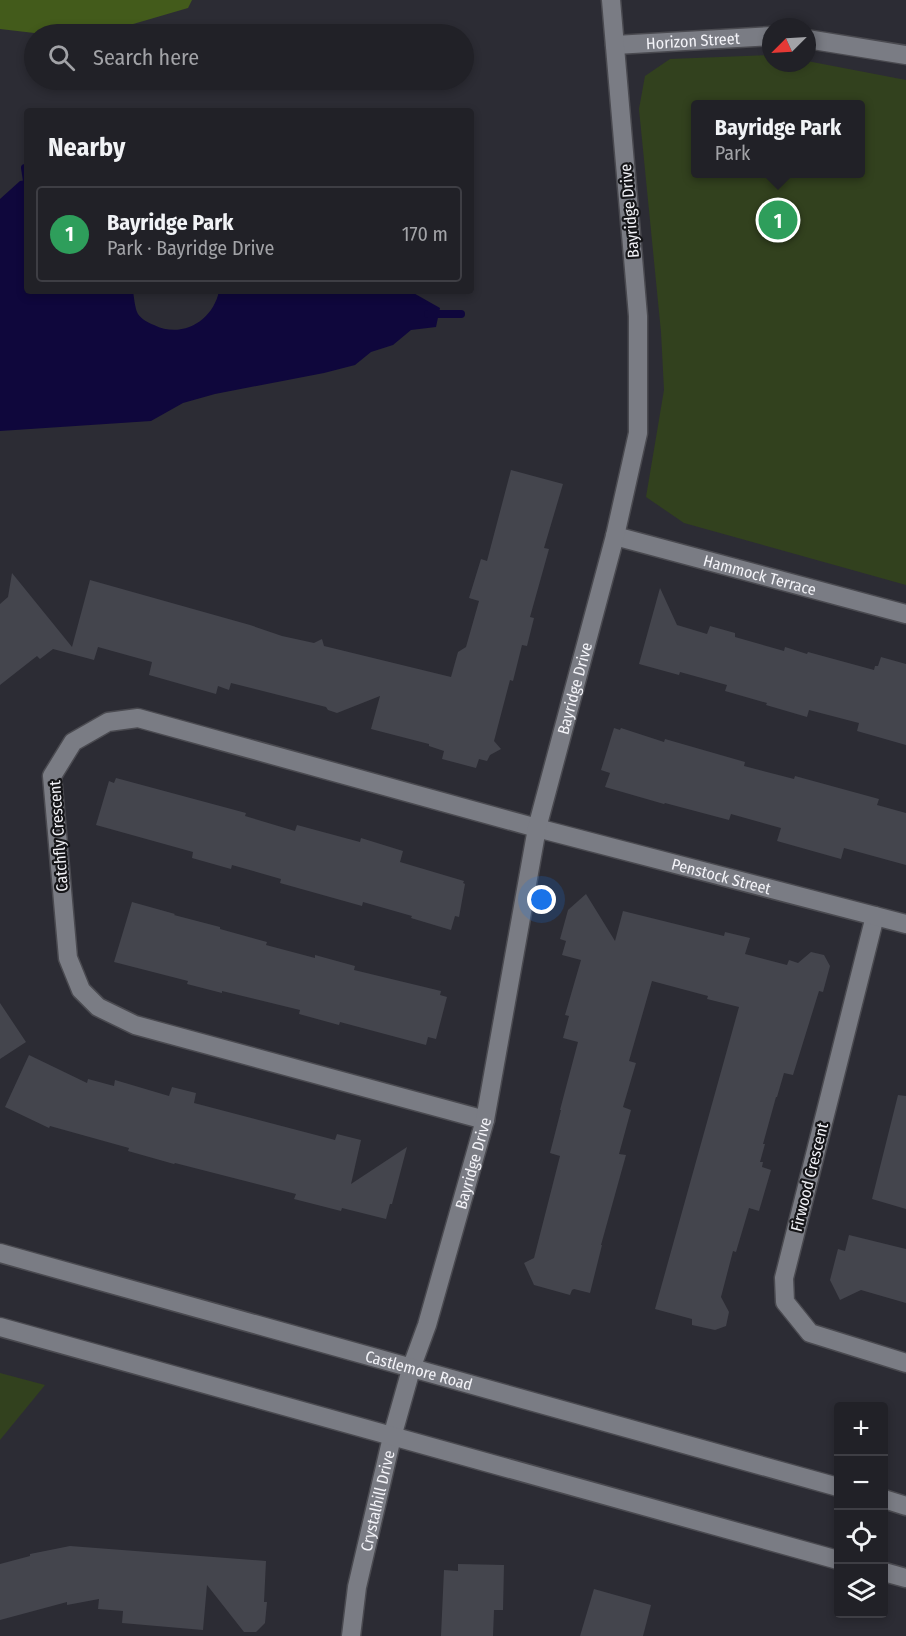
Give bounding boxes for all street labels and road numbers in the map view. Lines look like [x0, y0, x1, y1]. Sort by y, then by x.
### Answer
street label: Horizon Street [645, 29, 741, 53]
street label: Bayridge Drive [616, 163, 643, 259]
street label: Hammock Terrace [701, 551, 818, 600]
street label: Bayridge Drive [553, 640, 596, 737]
street label: Catchfly Crescent [45, 779, 72, 892]
street label: Penstock Street [669, 854, 774, 899]
street label: Bayridge Drive [451, 1115, 495, 1211]
street label: Firwood Crescent [787, 1120, 832, 1234]
street label: Castlemore Road [363, 1346, 475, 1394]
street label: Crystalhill Drive [357, 1448, 399, 1553]

